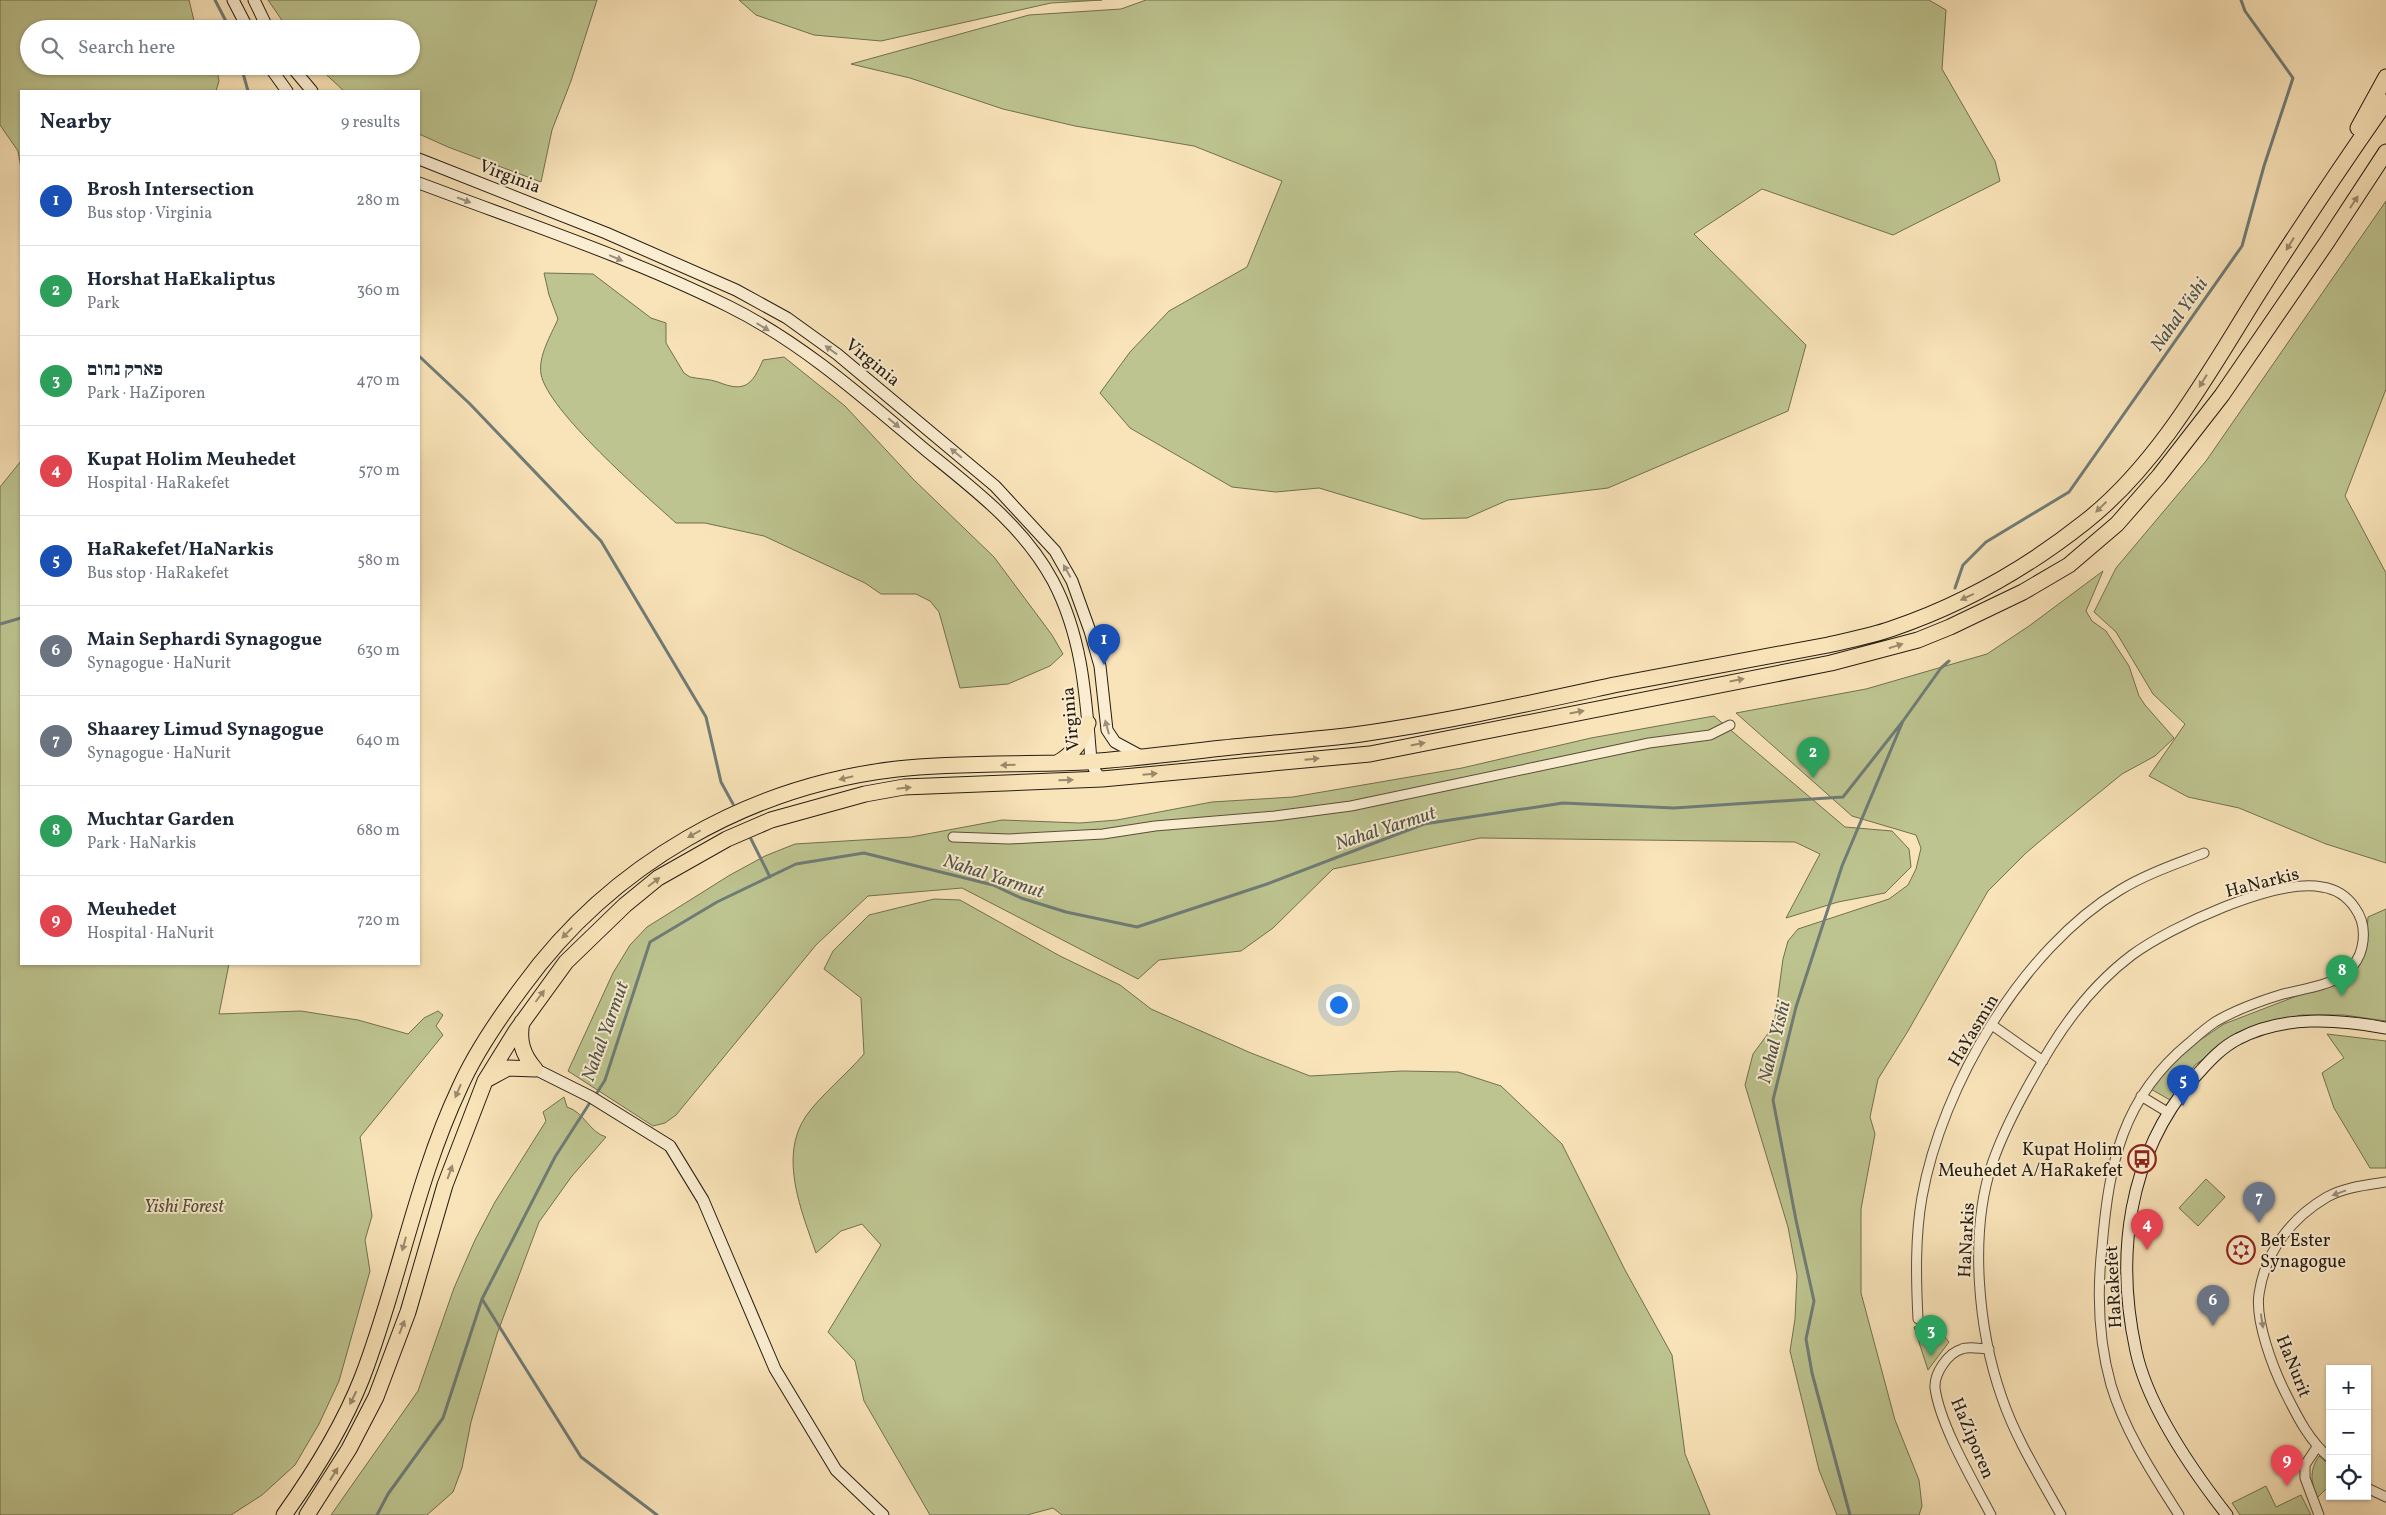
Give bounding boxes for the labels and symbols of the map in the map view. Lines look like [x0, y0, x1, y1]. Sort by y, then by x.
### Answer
street label: Virginia [475, 154, 544, 201]
one-way arrow [2349, 195, 2359, 208]
one-way arrow [457, 197, 472, 204]
one-way arrow [2285, 237, 2294, 250]
one-way arrow [609, 254, 623, 262]
water label: Nahal Yishi [2145, 273, 2215, 357]
one-way arrow [757, 322, 770, 331]
street label: Virginia [839, 333, 905, 393]
one-way arrow [824, 345, 838, 355]
one-way arrow [2198, 374, 2208, 387]
one-way arrow [887, 417, 900, 428]
one-way arrow [950, 448, 963, 459]
one-way arrow [2095, 501, 2107, 513]
one-way arrow [1062, 565, 1071, 578]
one-way arrow [1960, 594, 1974, 602]
pin: 1 [1088, 624, 1120, 665]
one-way arrow [1888, 642, 1903, 650]
one-way arrow [1729, 676, 1745, 684]
street label: Virginia [1056, 686, 1087, 752]
one-way arrow [1570, 708, 1585, 716]
one-way arrow [1103, 719, 1111, 734]
pin: 2 [1797, 737, 1829, 778]
one-way arrow [1411, 740, 1427, 748]
one-way arrow [1304, 755, 1320, 763]
one-way arrow [1000, 761, 1016, 769]
one-way arrow [1142, 770, 1158, 778]
one-way arrow [839, 774, 854, 782]
one-way arrow [1058, 776, 1074, 784]
one-way arrow [896, 784, 912, 792]
water label: Nahal Yarmut [1332, 800, 1440, 857]
one-way arrow [688, 829, 701, 838]
water label: Nahal Yarmut [940, 848, 1048, 906]
street label: HaNarkis [2223, 862, 2302, 905]
one-way arrow [647, 876, 660, 887]
one-way arrow [561, 927, 573, 939]
pin: 8 [2326, 955, 2358, 996]
water label: Nahal Yarmut [576, 977, 636, 1085]
one-way arrow [535, 989, 545, 1003]
street label: HaYasmin [1943, 990, 2006, 1072]
your location [1326, 992, 1352, 1018]
water label: Nahal Yishi [1752, 998, 1798, 1087]
pin: 5 [2167, 1065, 2199, 1106]
one-way arrow [454, 1084, 462, 1098]
place label: Kupat Holim Meuhedet A/HaRakefet [1938, 1138, 2123, 1184]
bus stop icon: Kupat Holim Meuhedet A/HaRakefet [2127, 1144, 2157, 1174]
one-way arrow [446, 1164, 454, 1179]
pin: 7 [2243, 1182, 2275, 1223]
one-way arrow [2331, 1190, 2346, 1197]
park label: Yishi Forest [144, 1195, 225, 1220]
street label: HaNarkis [1953, 1202, 1982, 1278]
pin: 4 [2131, 1209, 2163, 1250]
place label: Bet Ester Synagogue [2260, 1229, 2346, 1275]
synagogue icon: Bet Ester Synagogue [2226, 1235, 2256, 1265]
one-way arrow [400, 1236, 408, 1251]
street label: HaRakefet [2100, 1245, 2129, 1329]
pin: 6 [2197, 1285, 2229, 1326]
one-way arrow [2258, 1314, 2266, 1330]
pin: 3 [1915, 1315, 1947, 1356]
one-way arrow [399, 1320, 406, 1335]
street label: HaNurit [2269, 1332, 2316, 1402]
one-way arrow [349, 1391, 357, 1405]
street label: HaZiporen [1943, 1394, 2000, 1483]
pin: 9 [2271, 1445, 2303, 1486]
one-way arrow [329, 1468, 338, 1481]

